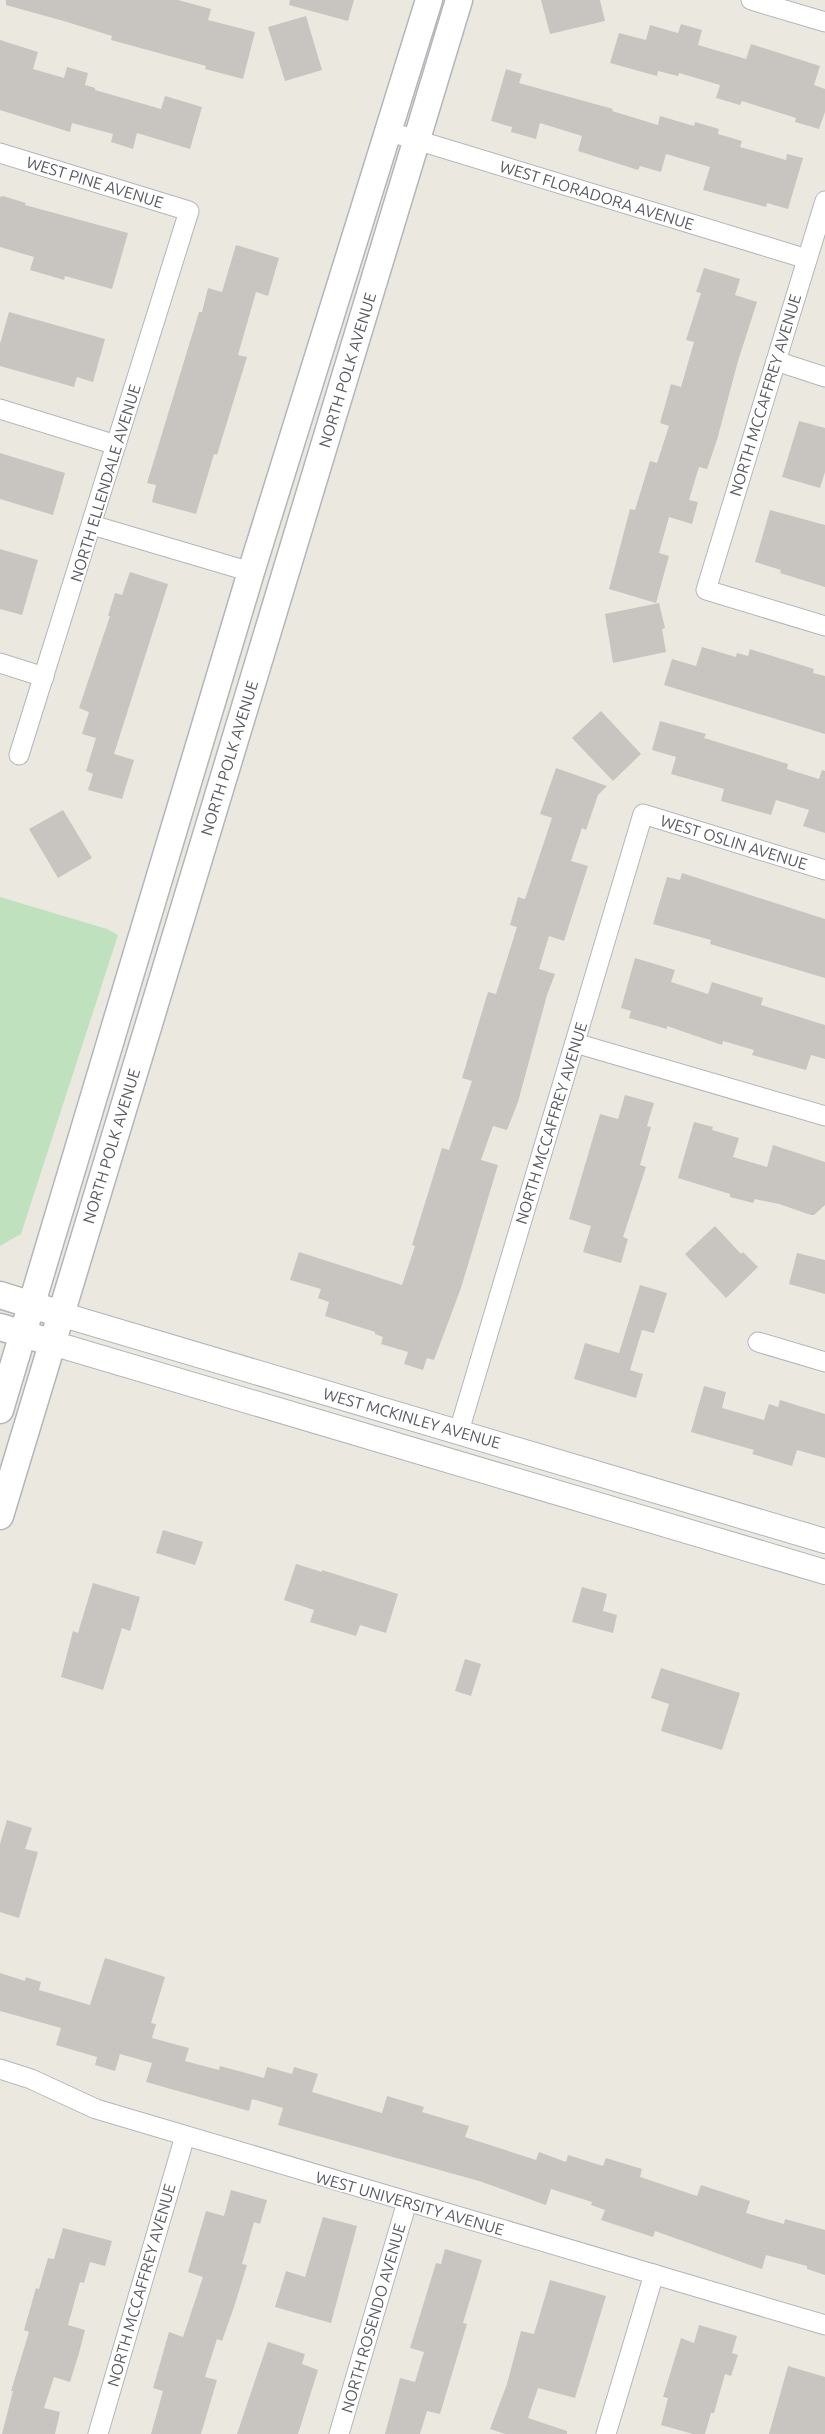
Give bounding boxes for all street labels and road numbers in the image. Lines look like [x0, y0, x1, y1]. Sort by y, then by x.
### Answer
street label: WEST PINE AVENUE [24, 153, 166, 211]
street label: WEST FLORADORA AVENUE [498, 157, 696, 233]
street label: NORTH POLK AVENUE [315, 290, 379, 450]
street label: NORTH MCCAFFREY AVENUE [726, 292, 804, 498]
street label: NORTH ELLENDALE AVENUE [66, 382, 144, 584]
street label: NORTH POLK AVENUE [197, 678, 261, 838]
street label: WEST OSLIN AVENUE [658, 811, 810, 873]
street label: NORTH MCCAFFREY AVENUE [512, 1020, 590, 1226]
street label: NORTH POLK AVENUE [79, 1066, 143, 1226]
street label: WEST MCKINLEY AVENUE [321, 1384, 503, 1452]
street label: WEST UNIVERSITY AVENUE [314, 2167, 506, 2239]
street label: NORTH MCCAFFREY AVENUE [103, 2181, 179, 2389]
street label: NORTH ROSENDO AVENUE [337, 2221, 409, 2415]

